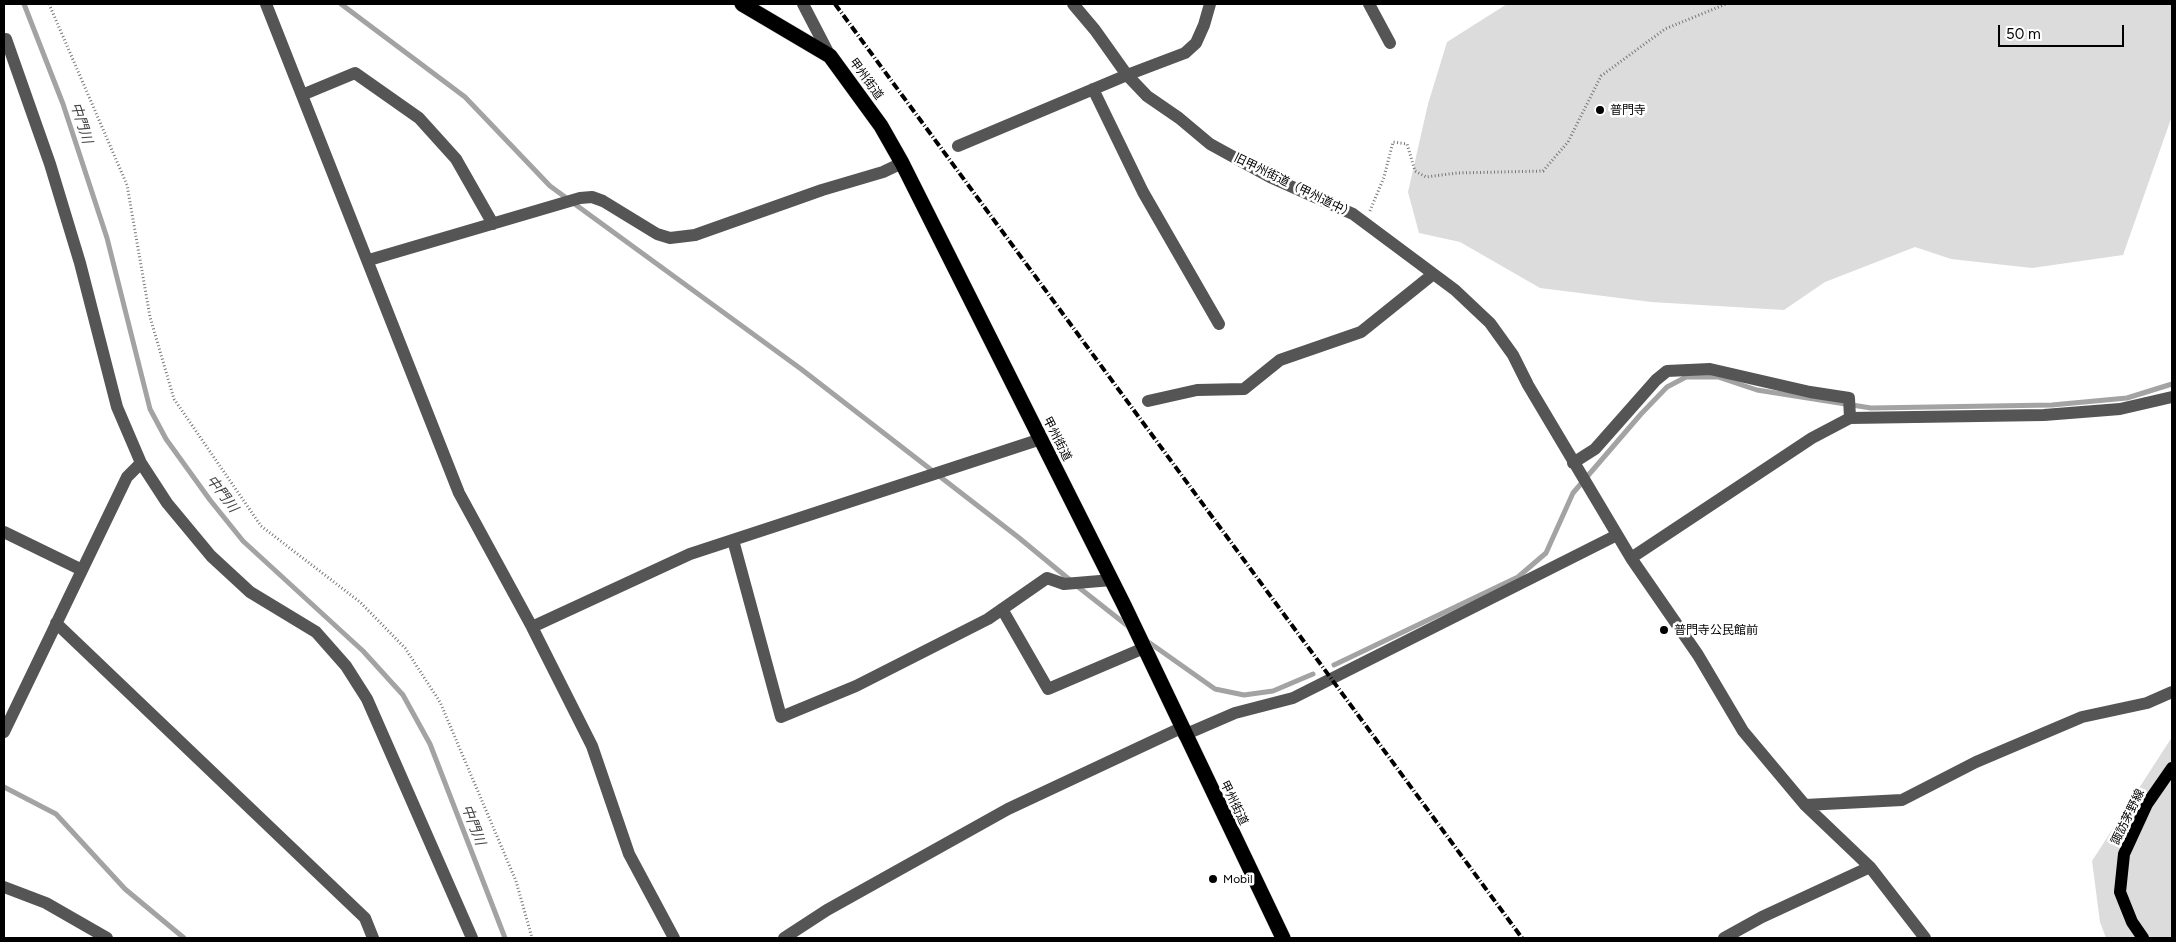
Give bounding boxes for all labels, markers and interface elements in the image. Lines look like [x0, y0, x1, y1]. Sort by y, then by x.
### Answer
scale bar [2001, 15, 2127, 47]
text: 50 m [2006, 25, 2041, 43]
street label: 甲州街道 [846, 55, 886, 103]
water label: 中門川 [67, 100, 95, 146]
place label: 普門寺 [1610, 103, 1646, 117]
marker: 普門寺 [1594, 104, 1606, 116]
street label: 旧甲州街道（甲州道中） [1232, 151, 1356, 221]
street label: 甲州街道 [1040, 414, 1074, 464]
water label: 中門川 [203, 472, 241, 516]
place label: 普門寺公民館前 [1674, 623, 1758, 637]
marker: 普門寺公民館前 [1658, 624, 1670, 636]
street label: 甲州街道 [1217, 778, 1251, 828]
street label: 諏訪茅野線 [2108, 787, 2148, 847]
water label: 中門川 [458, 802, 488, 848]
place label: Mobil [1223, 872, 1253, 886]
marker: Mobil [1207, 873, 1219, 885]

